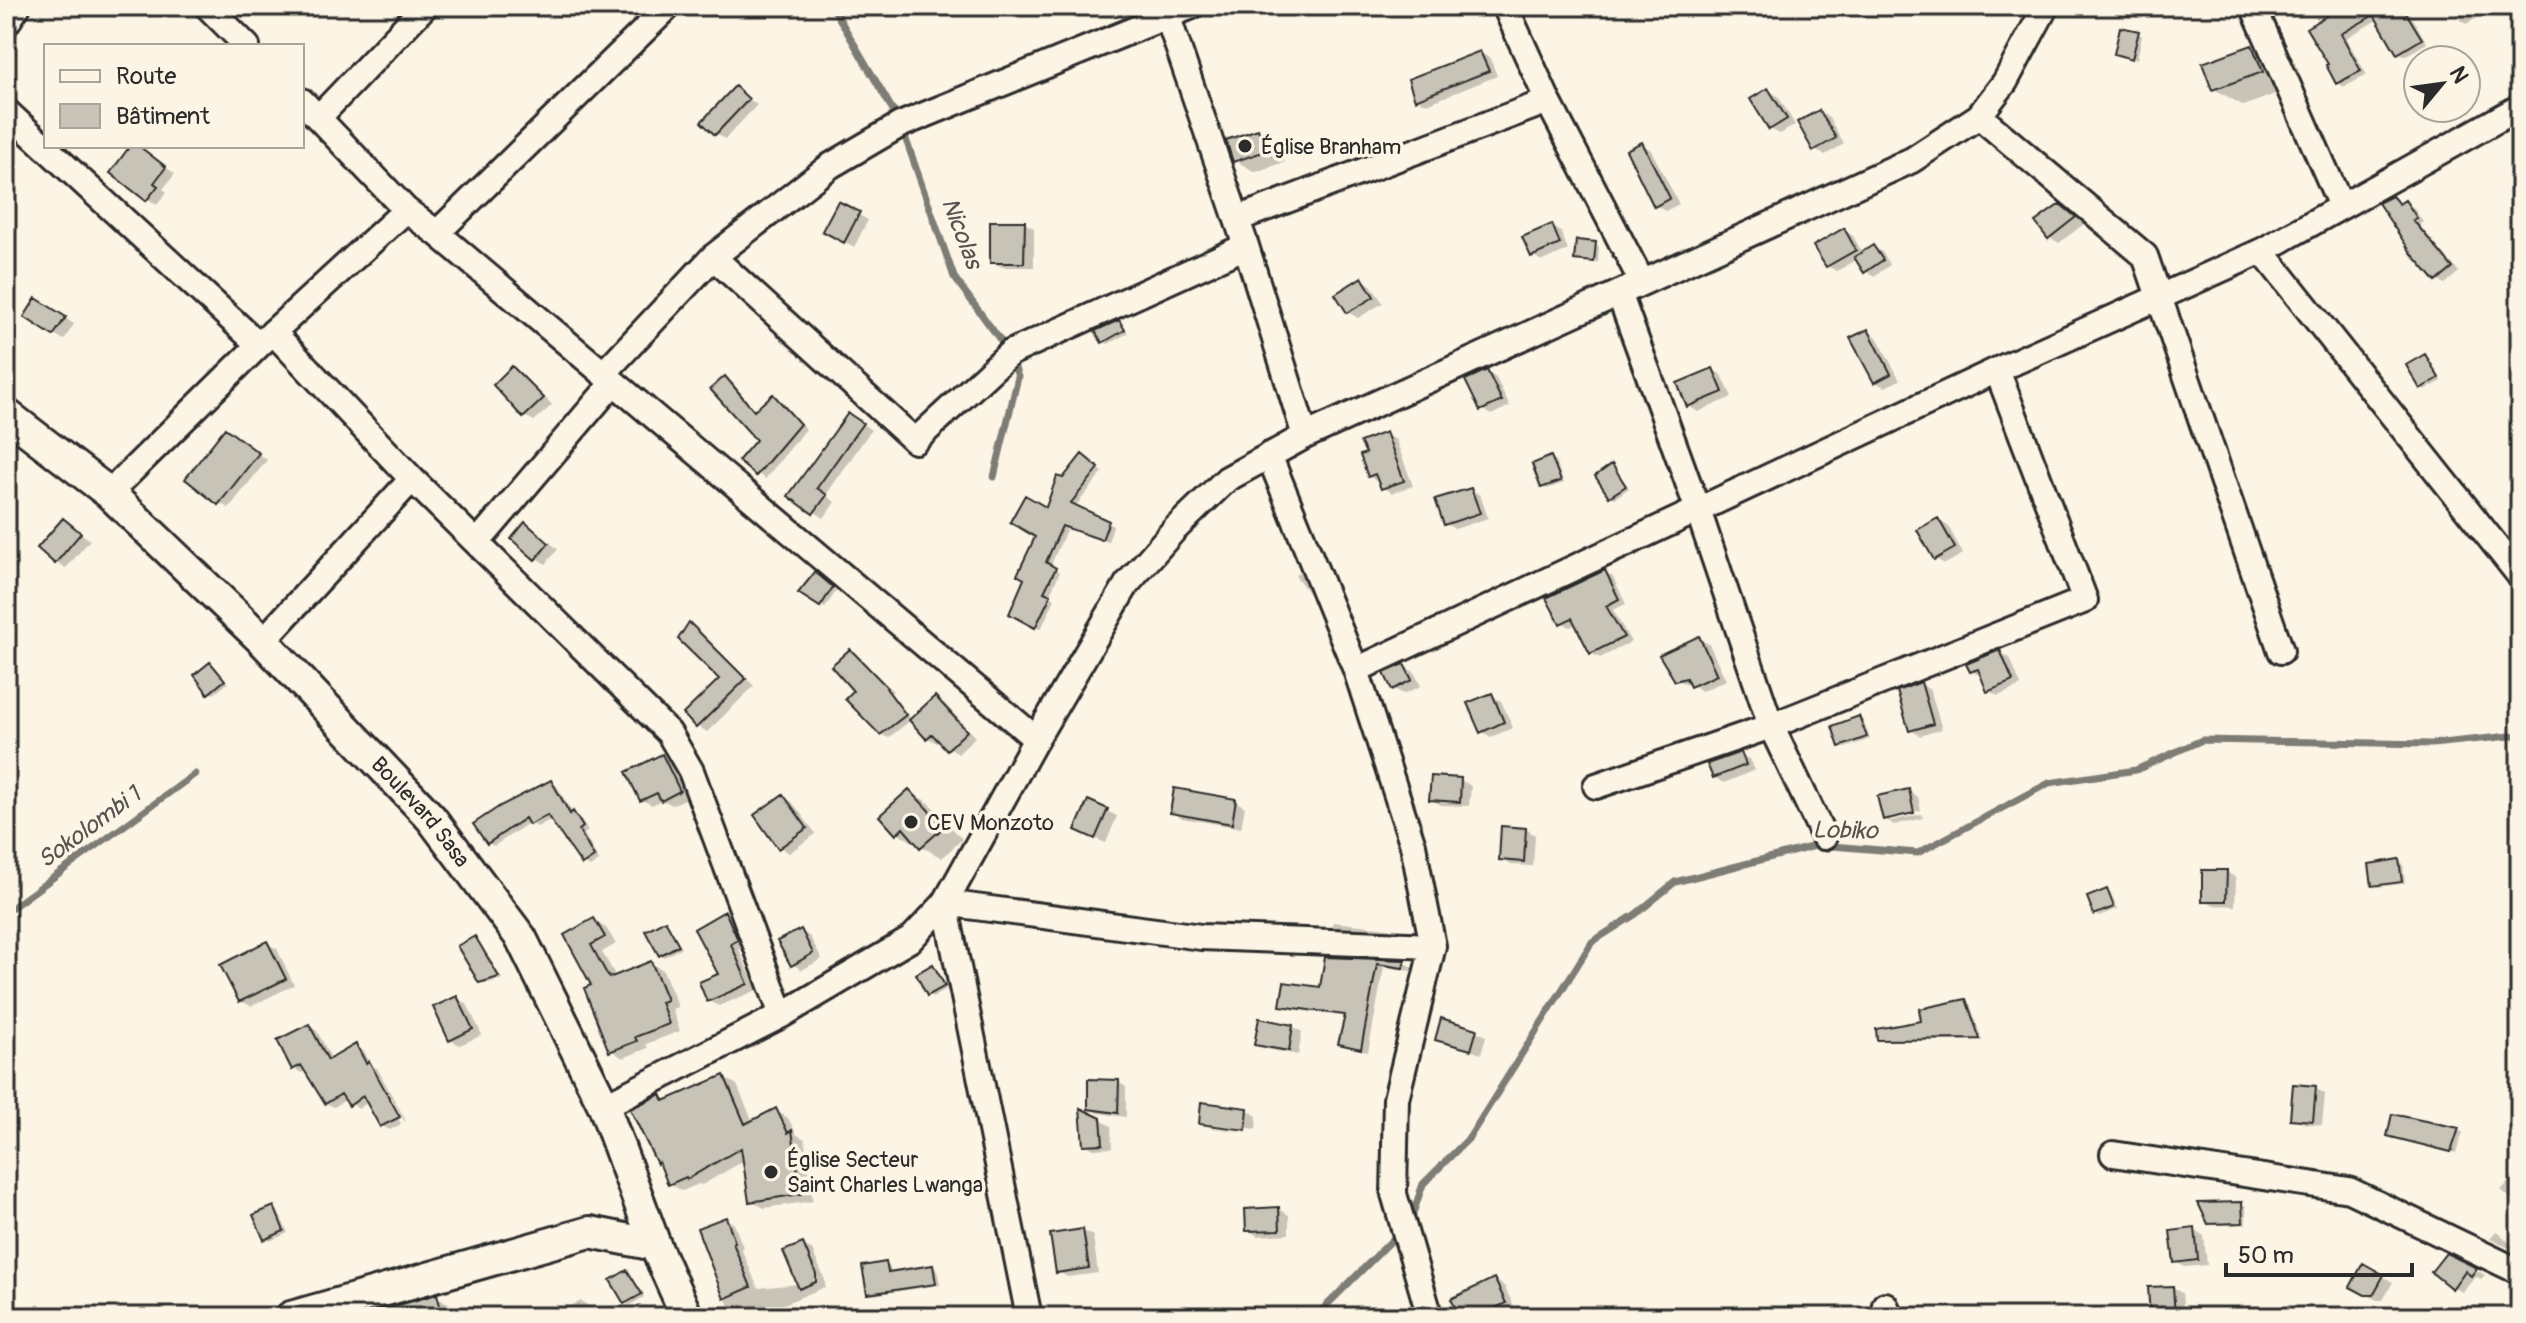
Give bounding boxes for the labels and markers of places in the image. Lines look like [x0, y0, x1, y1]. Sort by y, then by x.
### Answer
place label: Église Branham [1261, 133, 1401, 161]
marker: Église Branham [1236, 137, 1254, 155]
place label: CEV Monzoto [927, 809, 1054, 837]
marker: CEV Monzoto [902, 813, 920, 831]
place label: Église Secteur Saint Charles Lwanga [787, 1146, 983, 1199]
marker: Église Secteur Saint Charles Lwanga [762, 1163, 780, 1181]

